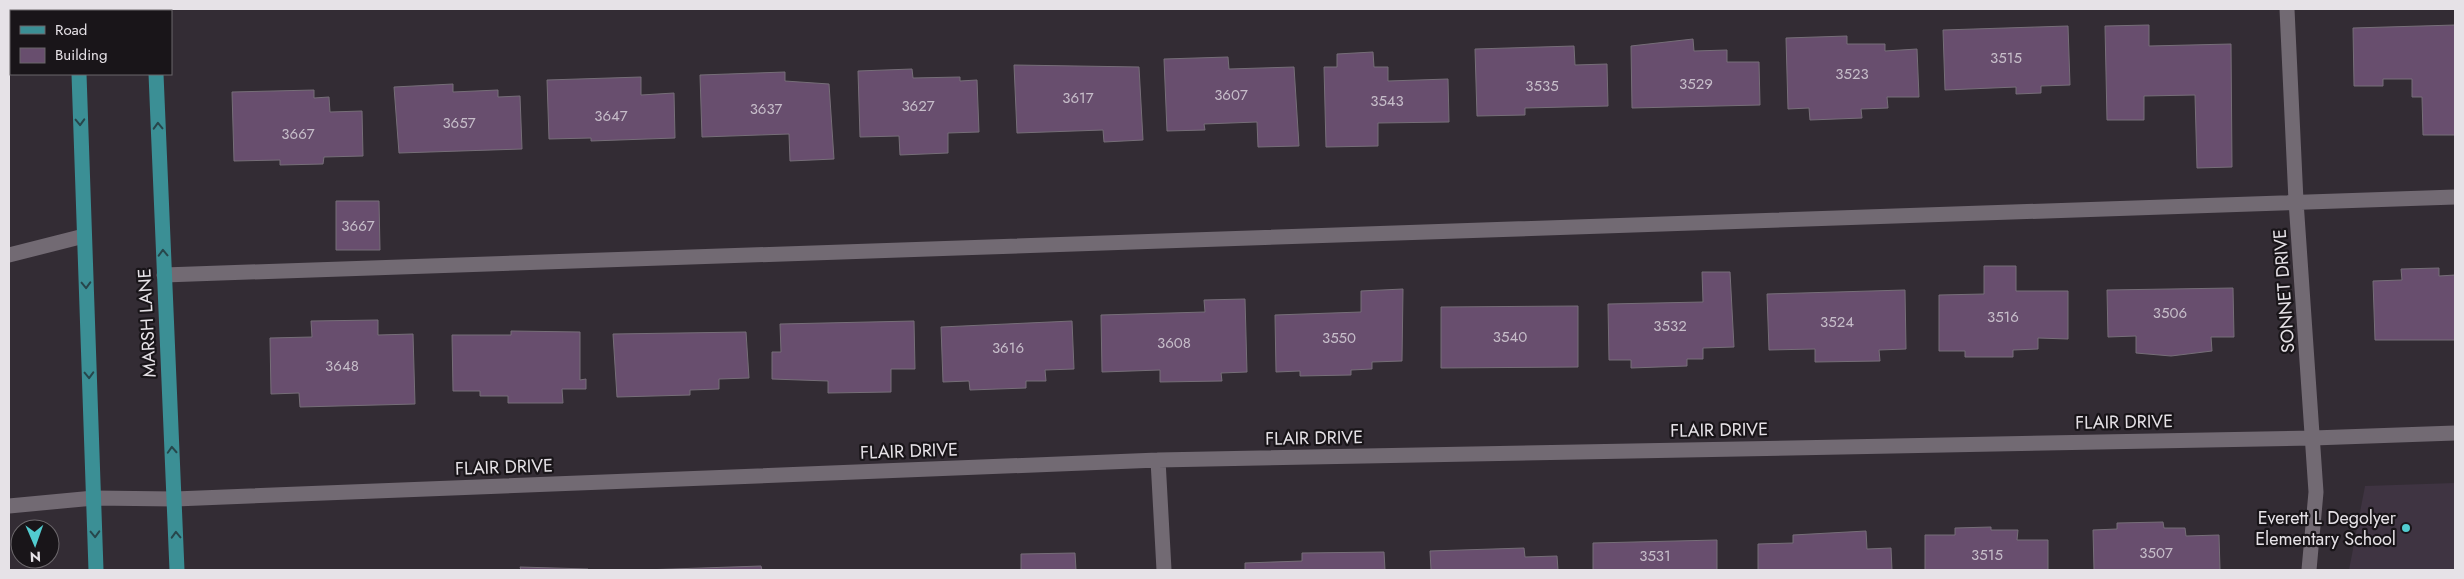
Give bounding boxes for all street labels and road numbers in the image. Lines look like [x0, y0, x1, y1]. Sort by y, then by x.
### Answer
street label: SONNET DRIVE [2267, 228, 2301, 354]
street label: MARSH LANE [131, 268, 163, 378]
street label: FLAIR DRIVE [2075, 408, 2173, 436]
street label: FLAIR DRIVE [1670, 416, 1768, 444]
street label: FLAIR DRIVE [1265, 424, 1363, 452]
street label: FLAIR DRIVE [860, 436, 958, 466]
street label: FLAIR DRIVE [455, 452, 553, 482]

